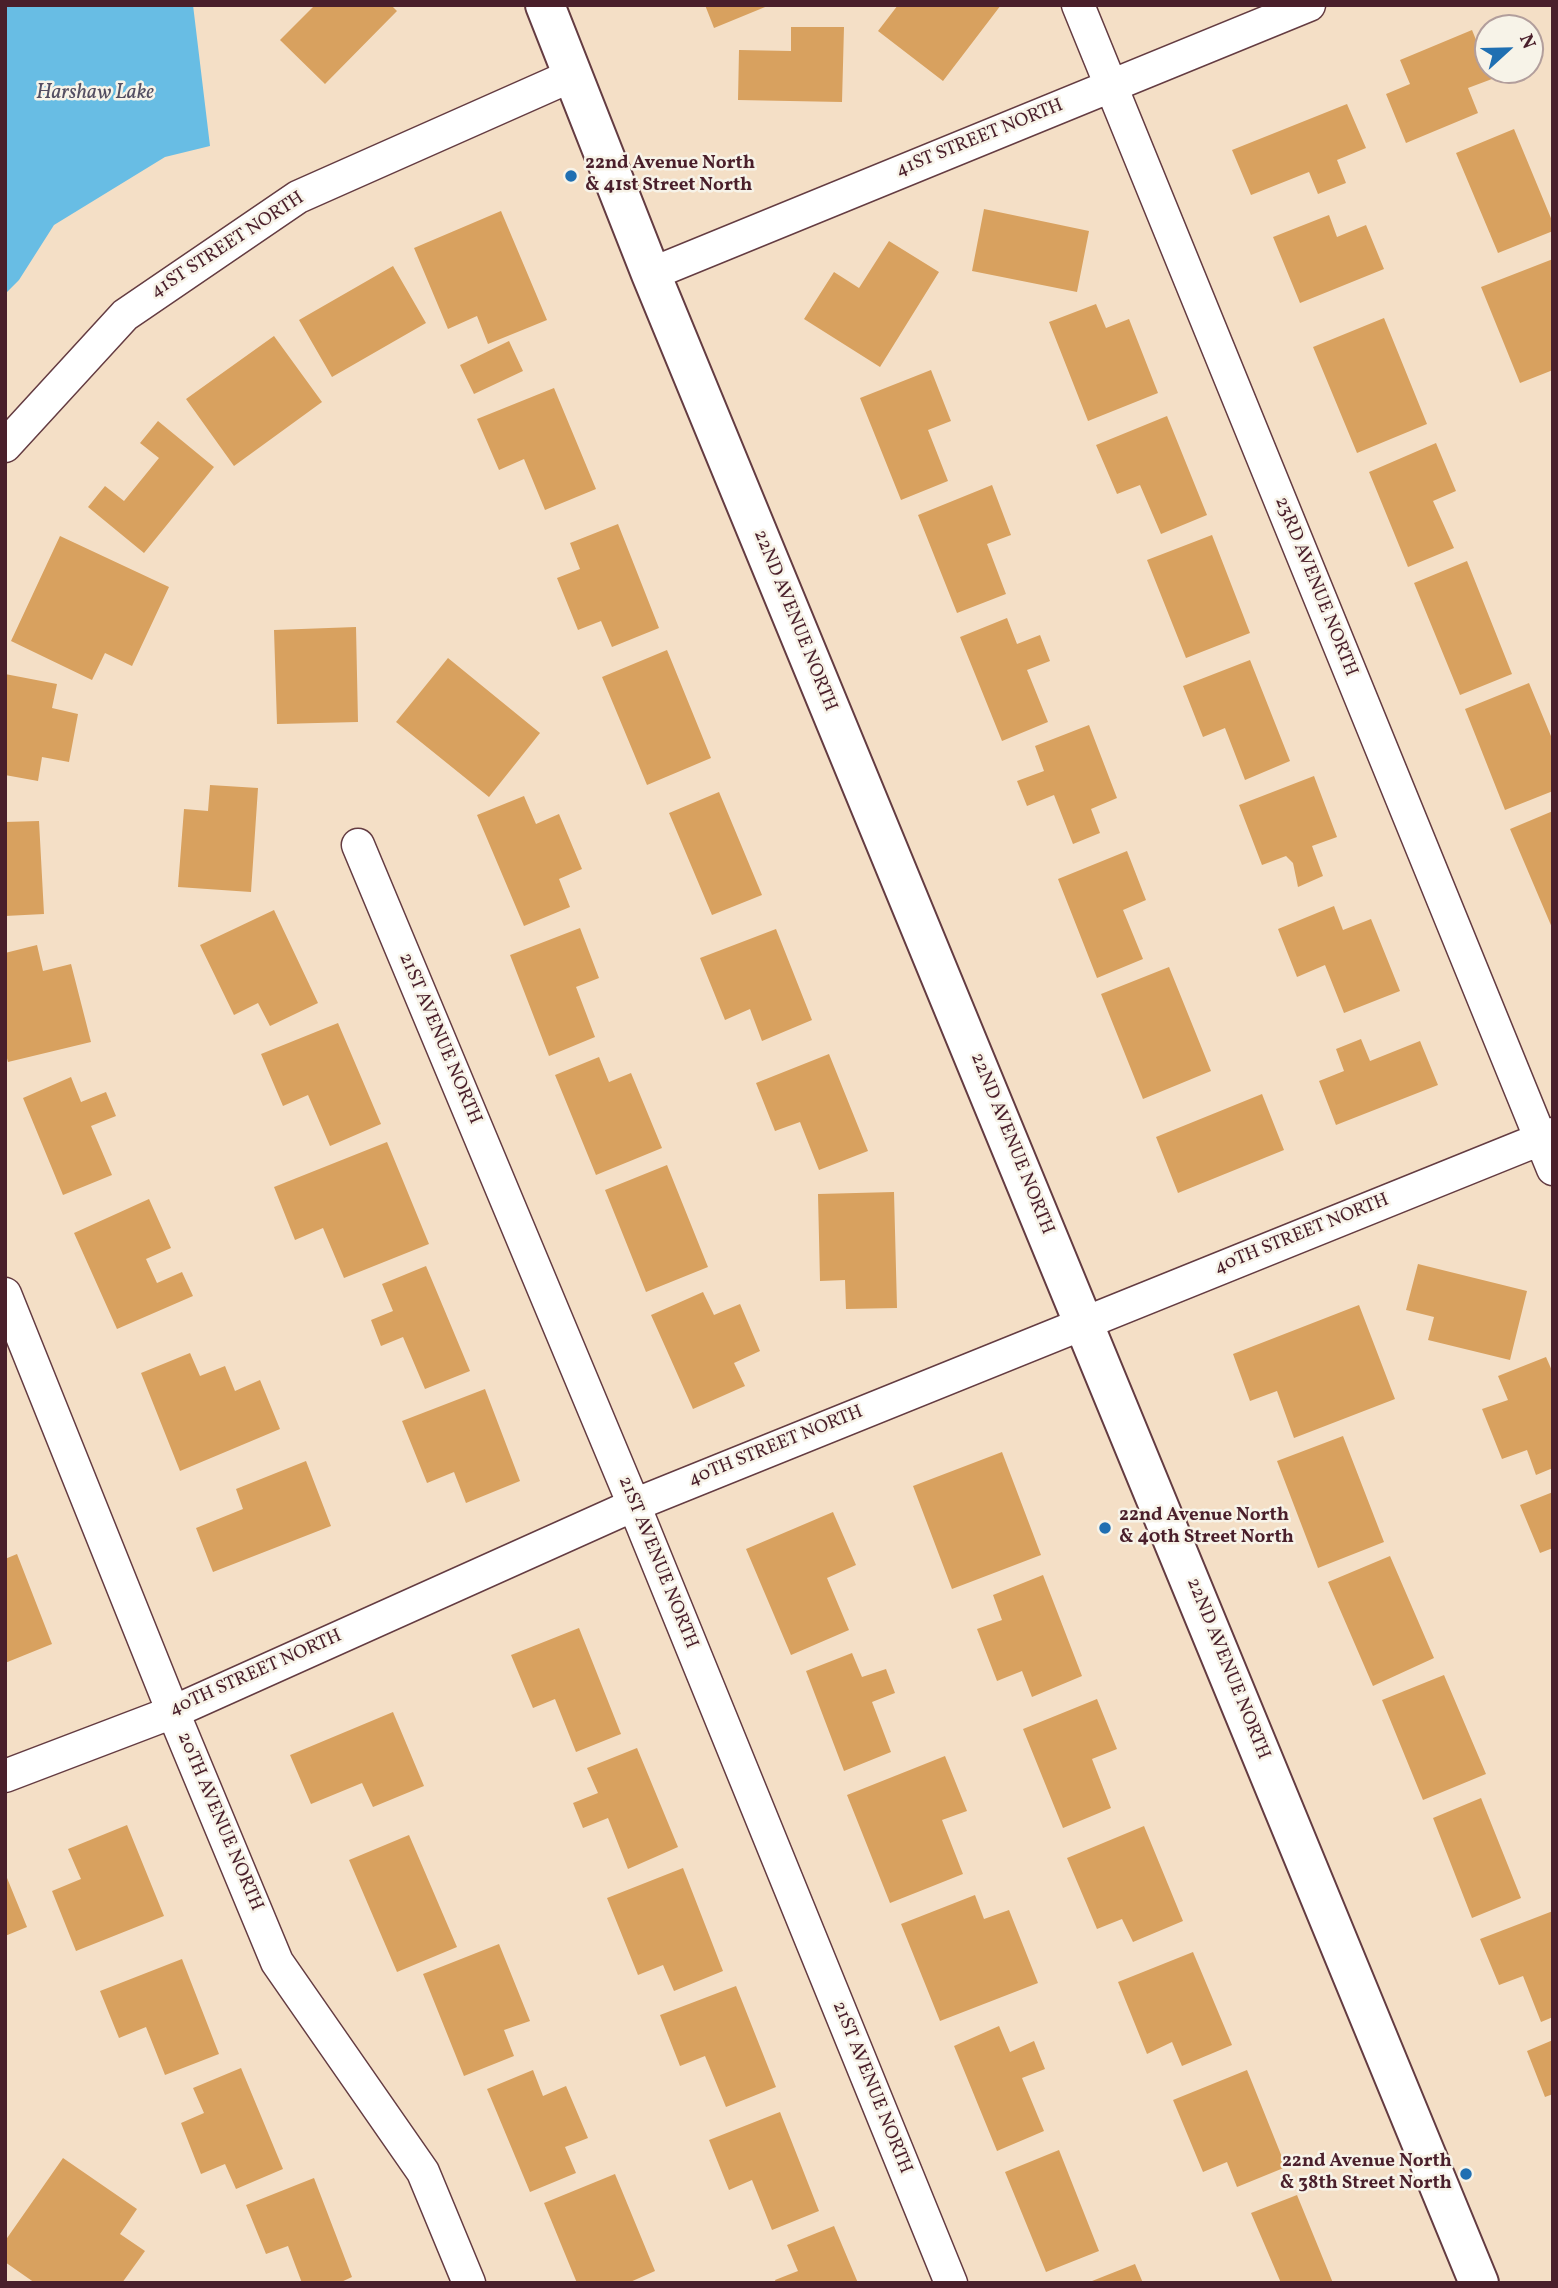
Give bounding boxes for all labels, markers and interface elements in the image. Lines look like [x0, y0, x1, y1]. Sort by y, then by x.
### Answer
north arrow [1474, 14, 1544, 84]
text: N [1512, 31, 1541, 53]
water label: Harshaw Lake [36, 81, 154, 107]
street label: 41ST STREET NORTH [893, 95, 1067, 183]
place label: 22nd Avenue North & 41st Street North [585, 154, 755, 198]
marker: 22nd Avenue North & 41st Street North [563, 168, 579, 184]
street label: 41ST STREET NORTH [147, 188, 309, 304]
street label: 23RD AVENUE NORTH [1269, 494, 1361, 680]
street label: 22ND AVENUE NORTH [747, 527, 841, 715]
street label: 21ST AVENUE NORTH [393, 950, 485, 1128]
street label: 22ND AVENUE NORTH [964, 1050, 1058, 1238]
street label: 40TH STREET NORTH [1211, 1190, 1393, 1280]
street label: 40TH STREET NORTH [685, 1402, 867, 1492]
street label: 21ST AVENUE NORTH [612, 1473, 702, 1653]
place label: 22nd Avenue North & 40th Street North [1119, 1506, 1294, 1550]
marker: 22nd Avenue North & 40th Street North [1097, 1520, 1113, 1536]
street label: 22ND AVENUE NORTH [1180, 1575, 1274, 1763]
street label: 40TH STREET NORTH [166, 1626, 346, 1722]
street label: 20TH AVENUE NORTH [171, 1729, 267, 1915]
street label: 21ST AVENUE NORTH [826, 1998, 916, 2178]
place label: 22nd Avenue North & 38th Street North [1280, 2152, 1452, 2196]
marker: 22nd Avenue North & 38th Street North [1458, 2166, 1474, 2182]

